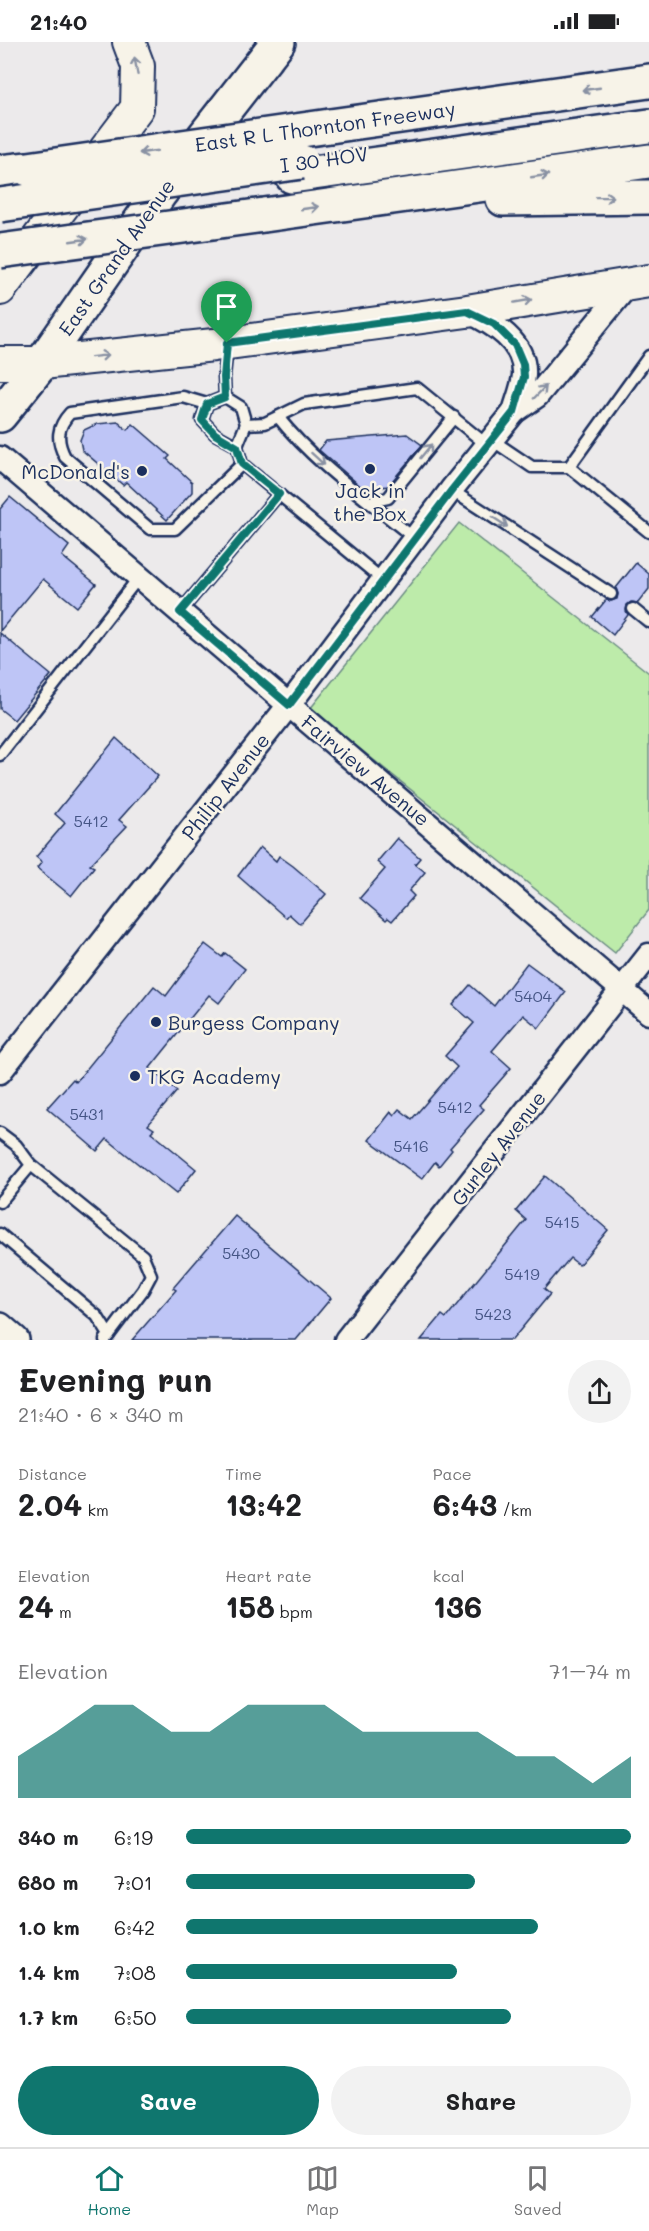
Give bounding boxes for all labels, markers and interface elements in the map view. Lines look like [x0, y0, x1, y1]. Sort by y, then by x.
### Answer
text: 21:40 [30, 7, 87, 36]
one-way arrow [130, 57, 141, 77]
one-way arrow [582, 83, 601, 94]
street label: East R L Thornton Freeway [193, 95, 457, 157]
street label: I 30 HOV [278, 140, 370, 178]
one-way arrow [138, 146, 158, 157]
one-way arrow [530, 171, 549, 182]
street label: East Grand Avenue [52, 174, 180, 340]
one-way arrow [594, 192, 614, 203]
one-way arrow [300, 203, 320, 214]
one-way arrow [68, 234, 88, 245]
pin [201, 281, 252, 343]
icon: arrive [210, 290, 243, 323]
one-way arrow [512, 296, 532, 307]
one-way arrow [90, 350, 110, 361]
one-way arrow [532, 384, 547, 399]
one-way arrow [419, 444, 433, 459]
one-way arrow [310, 452, 325, 466]
place label: McDonald's [21, 458, 130, 484]
marker: Jack in the Box [363, 462, 377, 476]
marker: McDonald's [135, 464, 149, 478]
place label: Jack in the Box [333, 477, 407, 526]
one-way arrow [492, 516, 508, 528]
street label: Fairview Avenue [296, 709, 436, 831]
street label: Philip Avenue [175, 727, 275, 845]
house number: 5412 [74, 810, 108, 831]
house number: 5404 [514, 985, 553, 1006]
place label: Burgess Company [168, 1009, 340, 1035]
marker: Burgess Company [149, 1015, 163, 1029]
place label: TKG Academy [147, 1063, 281, 1089]
marker: TKG Academy [128, 1069, 142, 1083]
street label: Gurley Avenue [445, 1085, 551, 1211]
house number: 5412 [438, 1096, 472, 1117]
house number: 5431 [69, 1103, 105, 1124]
house number: 5416 [393, 1135, 429, 1156]
house number: 5415 [544, 1211, 580, 1232]
house number: 5430 [222, 1242, 260, 1263]
house number: 5419 [504, 1263, 540, 1284]
house number: 5423 [474, 1303, 512, 1324]
text: Evening run [18, 1357, 212, 1400]
button: share [568, 1360, 631, 1423]
text: 21:40 · 6 × 340 m [18, 1401, 184, 1427]
text: Distance [18, 1463, 87, 1484]
text: Time [225, 1463, 262, 1484]
text: Pace [433, 1463, 472, 1484]
text: 2.04 [18, 1484, 82, 1524]
text: 13:42 [225, 1484, 302, 1524]
text: 6:43 [433, 1484, 497, 1524]
text: km [82, 1499, 109, 1520]
text: /km [497, 1499, 532, 1520]
text: Elevation [18, 1565, 90, 1586]
text: Heart rate [225, 1565, 312, 1586]
text: kcal [433, 1565, 465, 1586]
text: 24 [18, 1586, 54, 1626]
text: 158 [225, 1586, 275, 1626]
text: 136 [433, 1586, 482, 1626]
text: m [54, 1601, 72, 1622]
text: bpm [275, 1601, 313, 1622]
text: Elevation [18, 1658, 108, 1684]
text: 71–74 m [549, 1658, 631, 1684]
text: 340 m [18, 1824, 79, 1850]
text: 6:19 [114, 1824, 153, 1850]
text: 680 m [18, 1869, 78, 1895]
text: 7:01 [114, 1869, 153, 1895]
text: 1.0 km [18, 1914, 80, 1940]
text: 6:42 [114, 1914, 155, 1940]
text: 1.4 km [18, 1959, 80, 1985]
text: 7:08 [114, 1959, 156, 1985]
text: 1.7 km [18, 2004, 78, 2030]
text: 6:50 [114, 2004, 156, 2030]
button: Save [18, 2066, 319, 2135]
button: Share [331, 2066, 631, 2135]
tab: Home [87, 2162, 131, 2219]
tab: Map [306, 2162, 339, 2219]
tab: Saved [514, 2162, 561, 2219]

